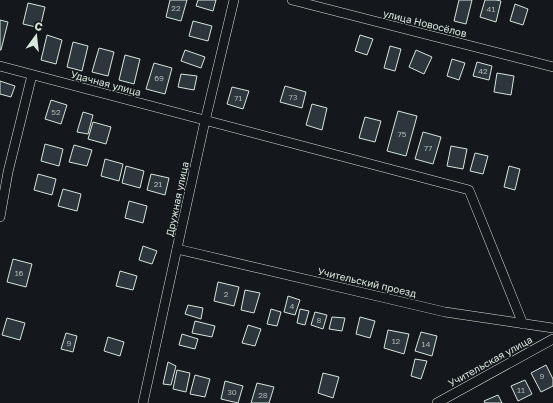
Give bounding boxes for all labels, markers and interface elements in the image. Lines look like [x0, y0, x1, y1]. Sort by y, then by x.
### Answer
house number: 22 [171, 3, 181, 13]
house number: 41 [487, 4, 495, 14]
street label: улица Новосёлов [382, 7, 468, 39]
north arrow [16, 16, 56, 56]
text: С [33, 19, 44, 33]
house number: 42 [478, 66, 488, 76]
street label: Удачная улица [69, 68, 143, 98]
house number: 69 [154, 73, 164, 83]
house number: 73 [289, 92, 298, 102]
house number: 71 [234, 93, 242, 103]
house number: 52 [51, 107, 61, 117]
house number: 75 [398, 129, 407, 139]
house number: 77 [424, 143, 432, 153]
street label: Дружная улица [163, 160, 191, 238]
house number: 21 [154, 179, 162, 189]
street label: Учительский проезд [316, 265, 418, 299]
house number: 16 [15, 268, 24, 278]
house number: 2 [224, 289, 229, 299]
house number: 4 [290, 301, 295, 311]
house number: 8 [317, 315, 322, 325]
street label: Учительская улица [446, 333, 534, 389]
house number: 12 [392, 336, 401, 346]
house number: 9 [67, 338, 72, 348]
house number: 14 [422, 339, 430, 349]
house number: 9 [540, 371, 545, 381]
house number: 11 [517, 385, 525, 395]
house number: 30 [227, 387, 237, 397]
house number: 28 [258, 390, 268, 400]

